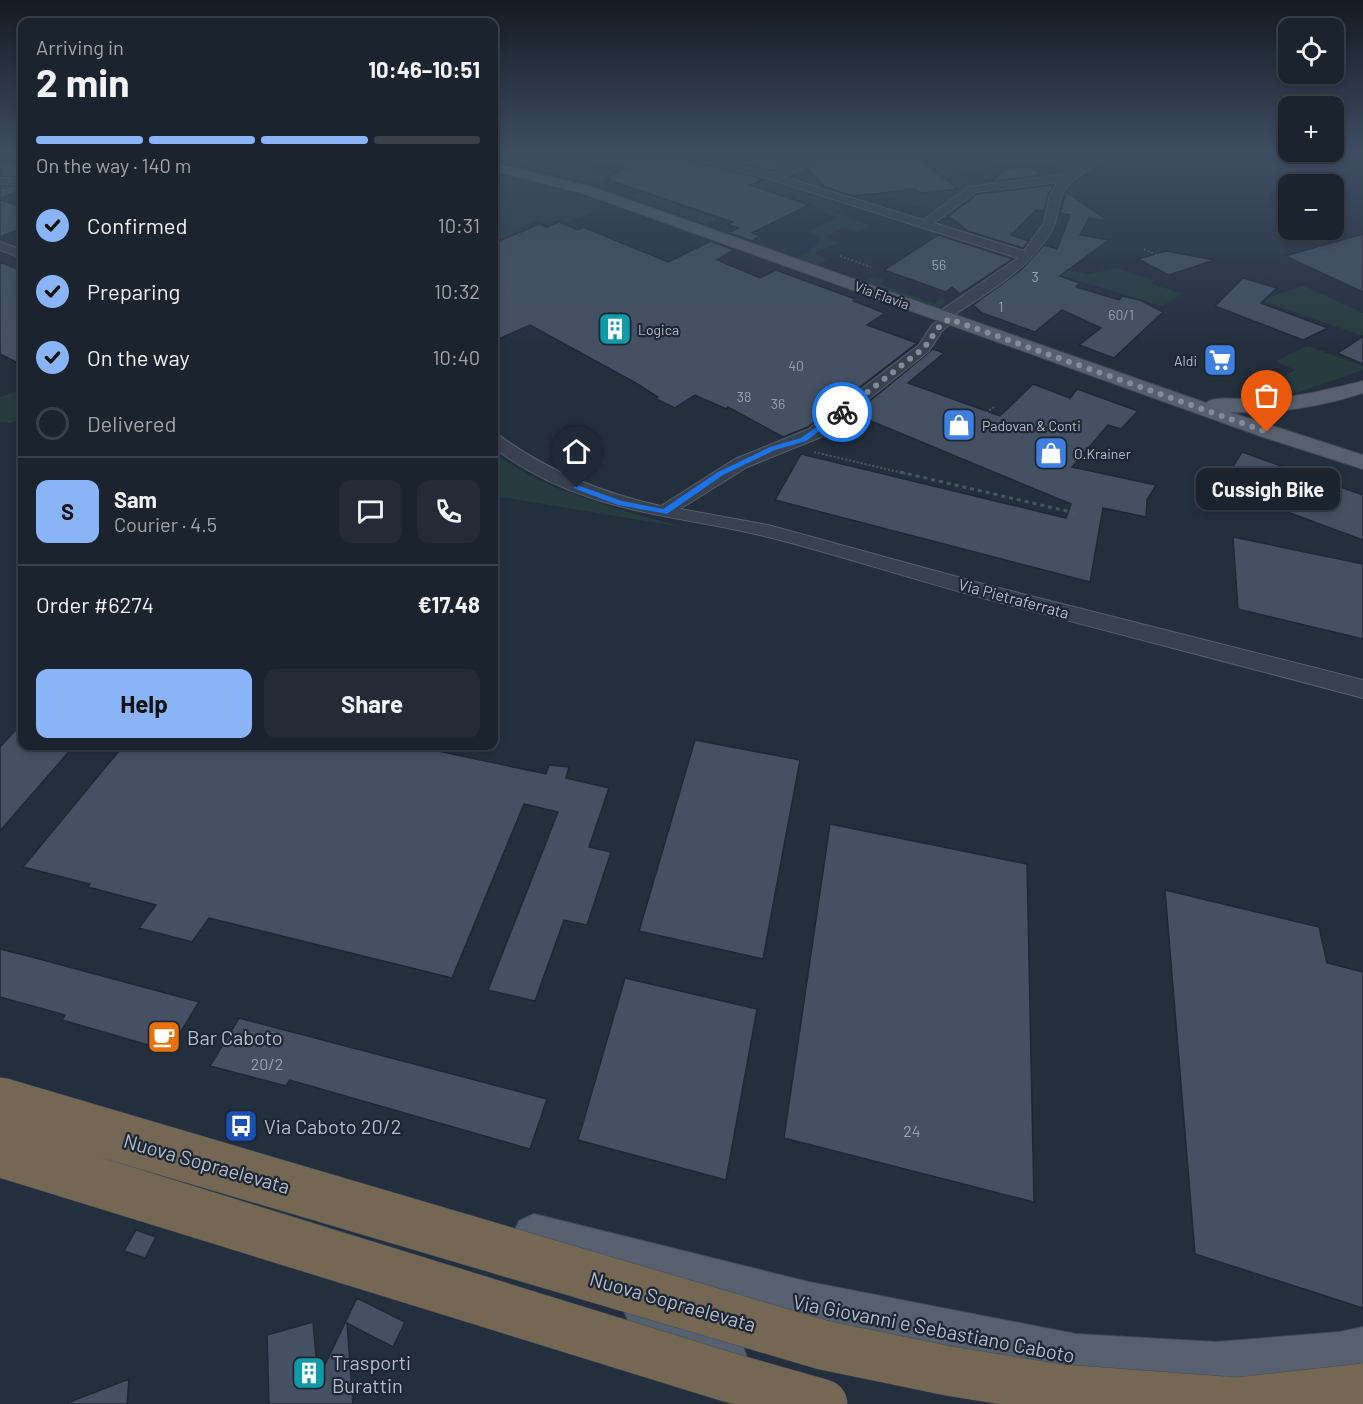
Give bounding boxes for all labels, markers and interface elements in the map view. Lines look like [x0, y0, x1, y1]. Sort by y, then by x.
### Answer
map controls [1278, 18, 1344, 240]
button: locate [1278, 18, 1344, 84]
text: Arriving in [36, 35, 124, 59]
text: 10:46–10:51 [368, 56, 480, 82]
text: 2 min [36, 58, 129, 105]
button: + [1278, 96, 1344, 162]
text: On the way · 140 m [36, 153, 191, 177]
button: − [1278, 174, 1344, 240]
icon: check [36, 209, 69, 242]
text: Confirmed [87, 212, 187, 238]
text: 10:31 [438, 213, 480, 237]
house number: 56 [932, 256, 946, 273]
house number: 3 [1031, 268, 1039, 285]
icon: check [36, 275, 69, 308]
street label: Via Flavia [852, 277, 912, 313]
text: Preparing [87, 278, 180, 304]
text: 10:32 [434, 279, 480, 303]
house number: 1 [999, 298, 1003, 315]
house number: 60/1 [1108, 306, 1134, 323]
building icon: Logica [597, 311, 633, 347]
place label: Logica [638, 321, 679, 338]
icon: check [36, 341, 69, 374]
supermarket icon: Aldi [1202, 342, 1238, 378]
text: On the way [87, 344, 190, 370]
text: 10:40 [433, 345, 480, 369]
place label: Aldi [1174, 352, 1197, 369]
house number: 40 [788, 357, 804, 374]
pin [1241, 370, 1292, 432]
icon: bag [1250, 379, 1283, 412]
courier [812, 382, 872, 442]
house number: 38 [737, 388, 751, 405]
house number: 36 [771, 395, 785, 412]
icon: bike [826, 396, 859, 429]
shop icon: Padovan & Conti [941, 407, 977, 443]
text: Delivered [87, 410, 176, 436]
place label: Padovan & Conti [982, 417, 1081, 434]
pin [551, 426, 602, 488]
icon: home [560, 435, 593, 468]
shop icon: O.Krainer [1033, 435, 1069, 471]
place label: O.Krainer [1074, 445, 1131, 462]
callout: Cussigh Bike [1195, 468, 1339, 510]
text: Cussigh Bike [1212, 477, 1324, 501]
button: chat [339, 480, 402, 543]
button: phone [417, 480, 480, 543]
text: Sam [114, 486, 157, 512]
text: S [61, 498, 74, 524]
text: Courier · 4.5 [114, 512, 217, 536]
street label: Via Pietraferrata [957, 574, 1071, 622]
text: Order #6274 [36, 591, 154, 617]
text: €17.48 [418, 591, 480, 617]
button: Help [36, 669, 252, 738]
button: Share [264, 669, 480, 738]
cafe icon: Bar Caboto [146, 1019, 182, 1055]
place label: Bar Caboto [187, 1025, 283, 1049]
house number: 20/2 [251, 1054, 283, 1073]
bus stop icon: Via Caboto 20/2 [223, 1108, 259, 1144]
place label: Via Caboto 20/2 [264, 1114, 402, 1138]
house number: 24 [903, 1121, 921, 1140]
street label: Nuova Sopraelevata [121, 1128, 293, 1198]
street label: Nuova Sopraelevata [587, 1266, 759, 1336]
street label: Via Giovanni e Sebastiano Caboto [791, 1289, 1077, 1367]
place label: Trasporti Burattin [332, 1350, 411, 1397]
building icon: Trasporti Burattin [291, 1355, 327, 1391]

